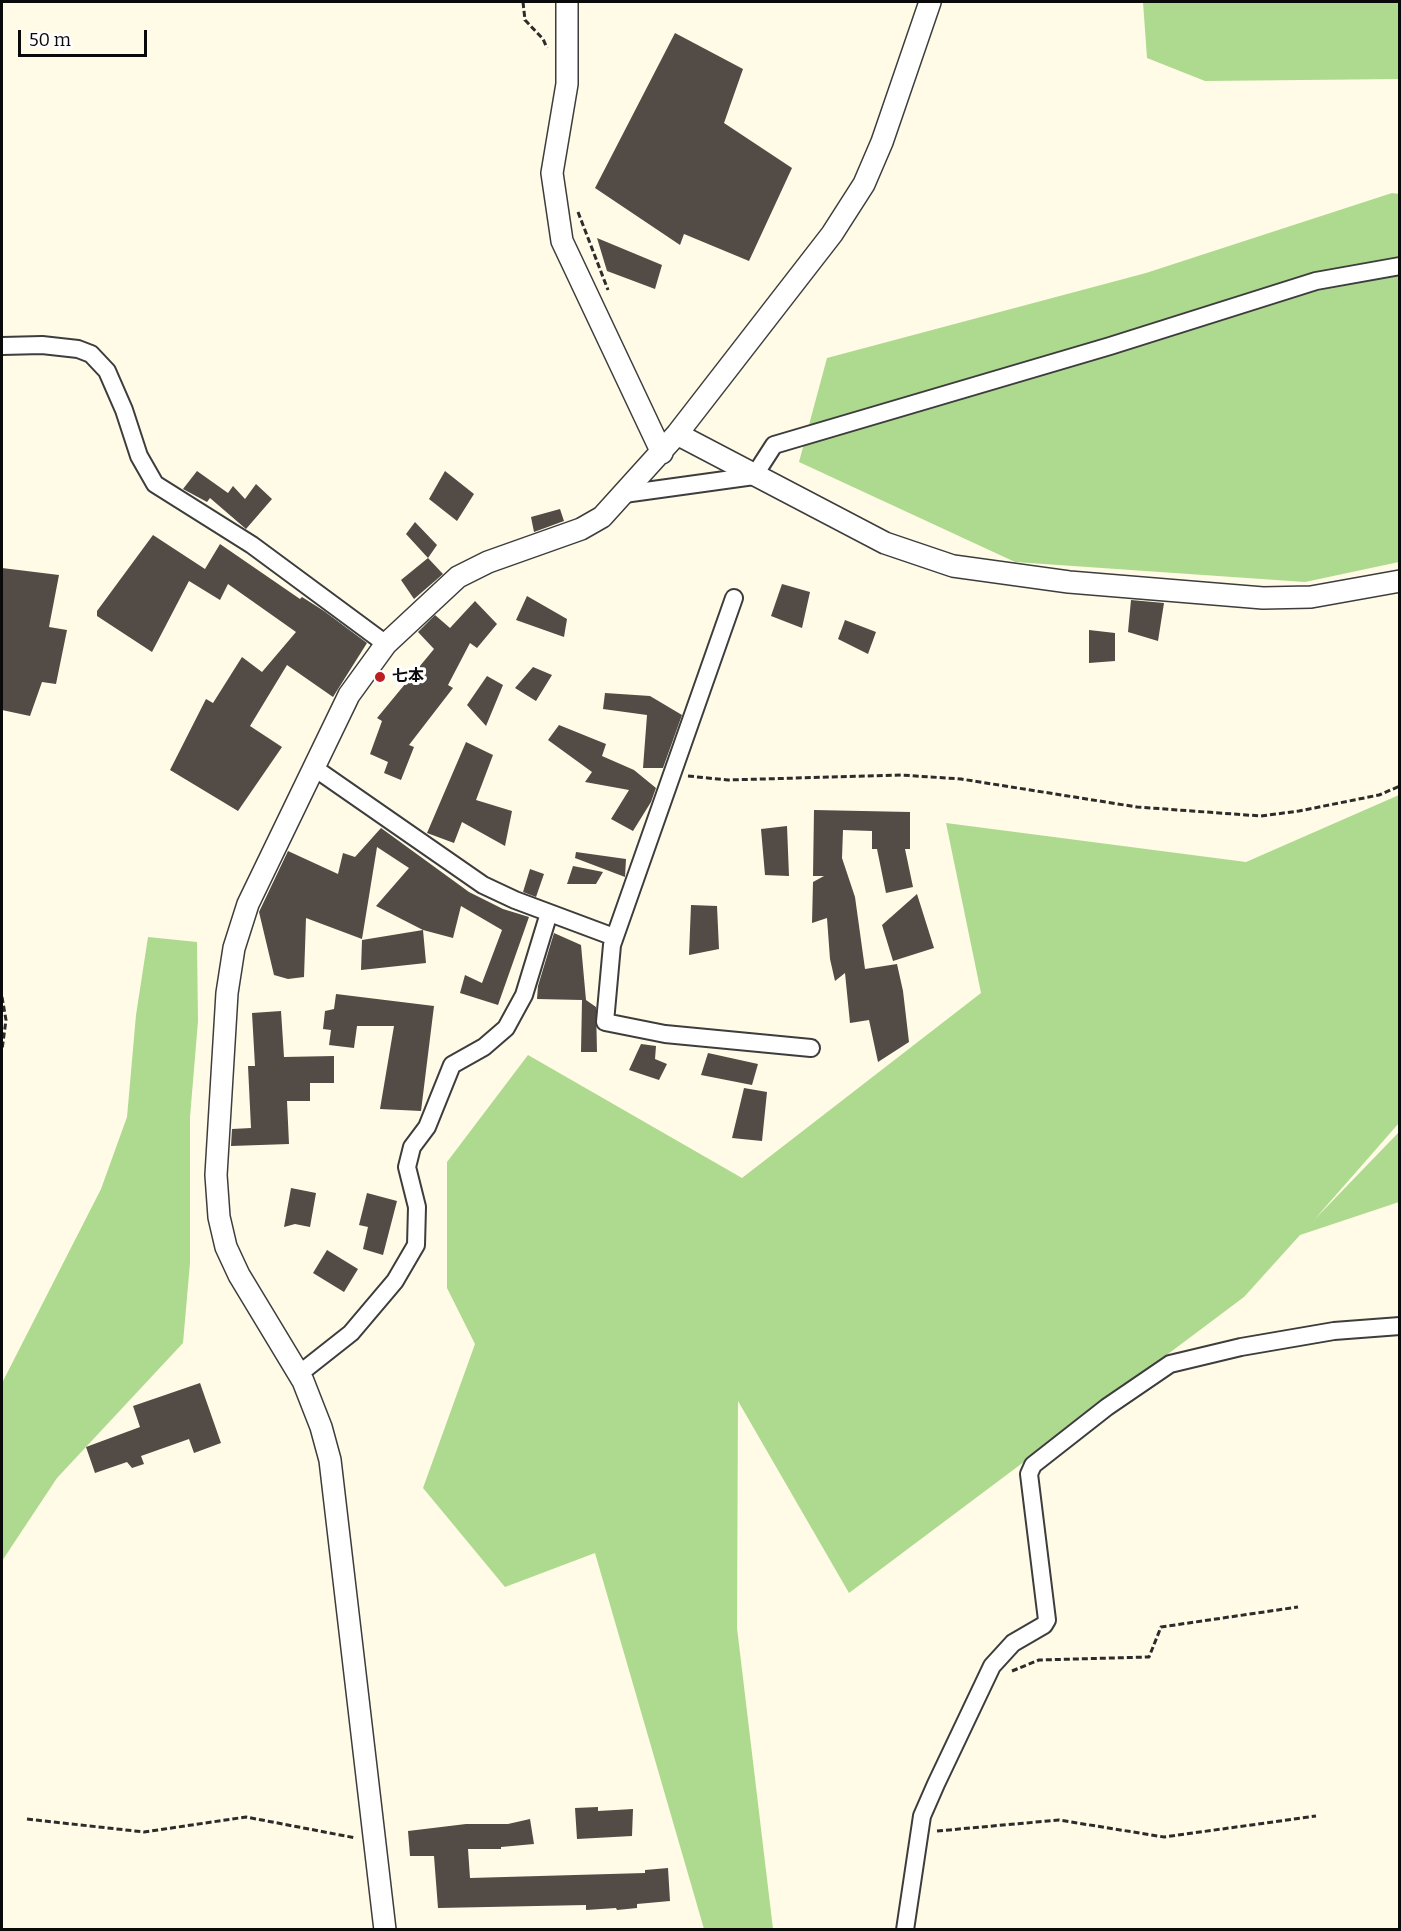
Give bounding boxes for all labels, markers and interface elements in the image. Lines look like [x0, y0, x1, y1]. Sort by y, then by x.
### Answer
scale bar [21, 18, 150, 56]
text: 50 m [29, 29, 71, 51]
place label: 七本 [392, 667, 424, 687]
marker: 七本 [373, 670, 387, 684]

